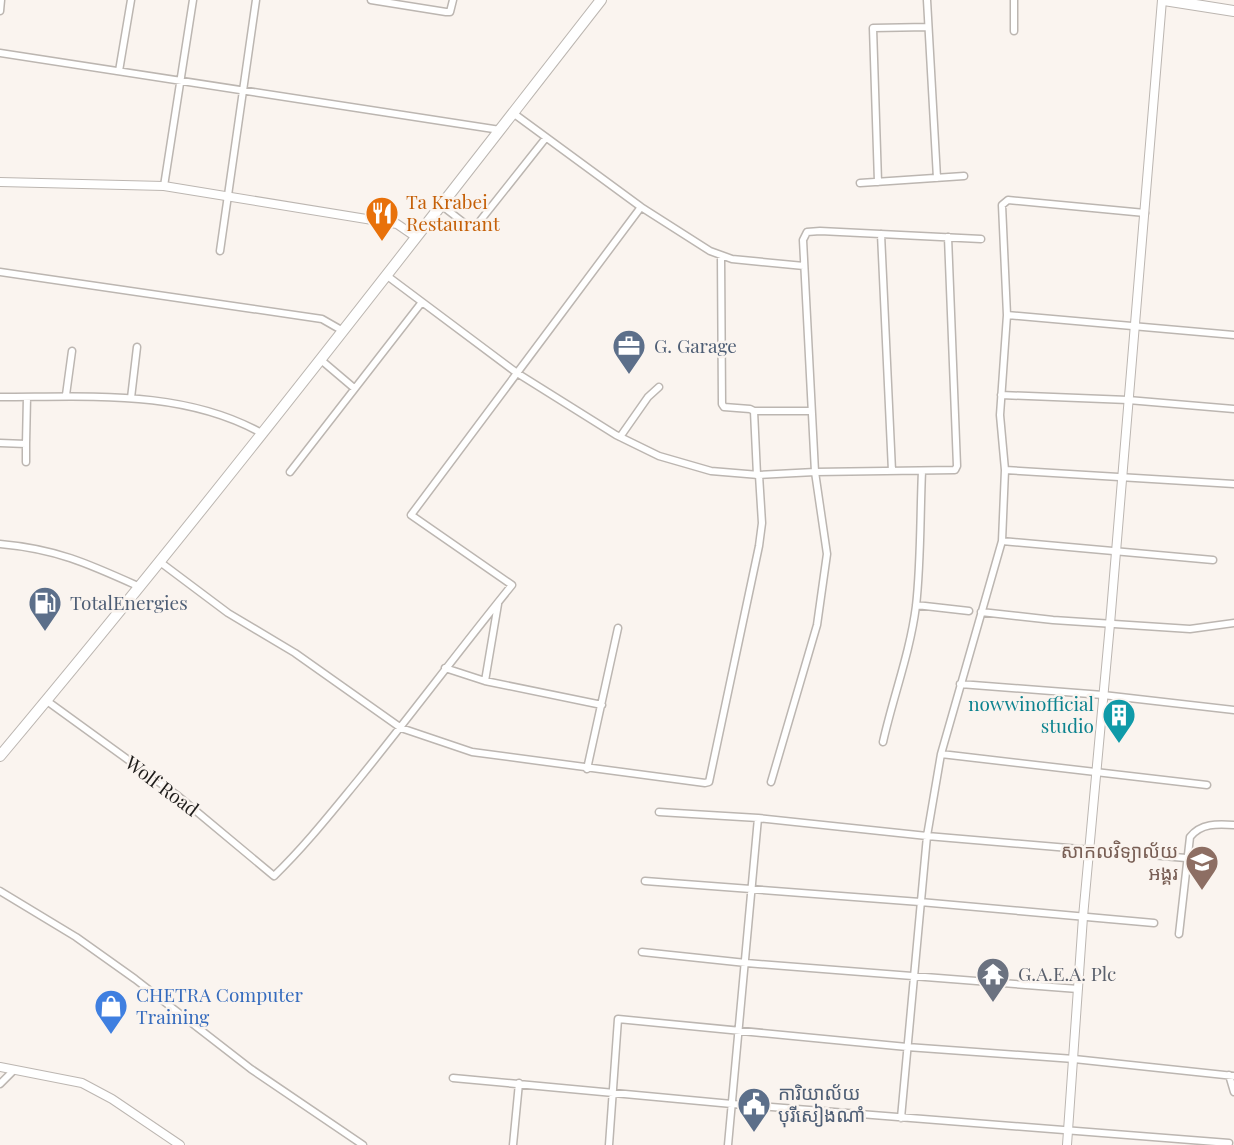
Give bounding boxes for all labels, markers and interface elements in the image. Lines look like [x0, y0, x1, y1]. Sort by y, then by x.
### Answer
place label: Ta Krabei Restaurant [406, 188, 500, 236]
restaurant icon: Ta Krabei Restaurant [363, 194, 401, 243]
office icon: G. Garage [610, 327, 648, 376]
place label: G. Garage [654, 332, 737, 358]
fuel station icon: TotalEnergies [26, 584, 64, 633]
place label: TotalEnergies [70, 589, 188, 615]
place label: nowwinofficial studio [968, 690, 1095, 738]
building icon: nowwinofficial studio [1100, 696, 1138, 745]
street label: Wolf Road [120, 748, 205, 821]
place label: សាកលវិទ្យាល័យ អង្គរ [1061, 837, 1178, 885]
school or university icon: សាកលវិទ្យាល័យ អង្គរ [1183, 843, 1221, 892]
temple icon: G.A.E.A. Plc [974, 955, 1012, 1004]
place label: G.A.E.A. Plc [1018, 960, 1116, 986]
place label: CHETRA Computer Training [136, 981, 304, 1029]
shop icon: CHETRA Computer Training [92, 987, 130, 1036]
place label: ការិយាល័យ បុរីសៀងណាំ [778, 1079, 865, 1128]
public building icon: ការិយាល័យ បុរីសៀងណាំ [735, 1085, 773, 1134]

